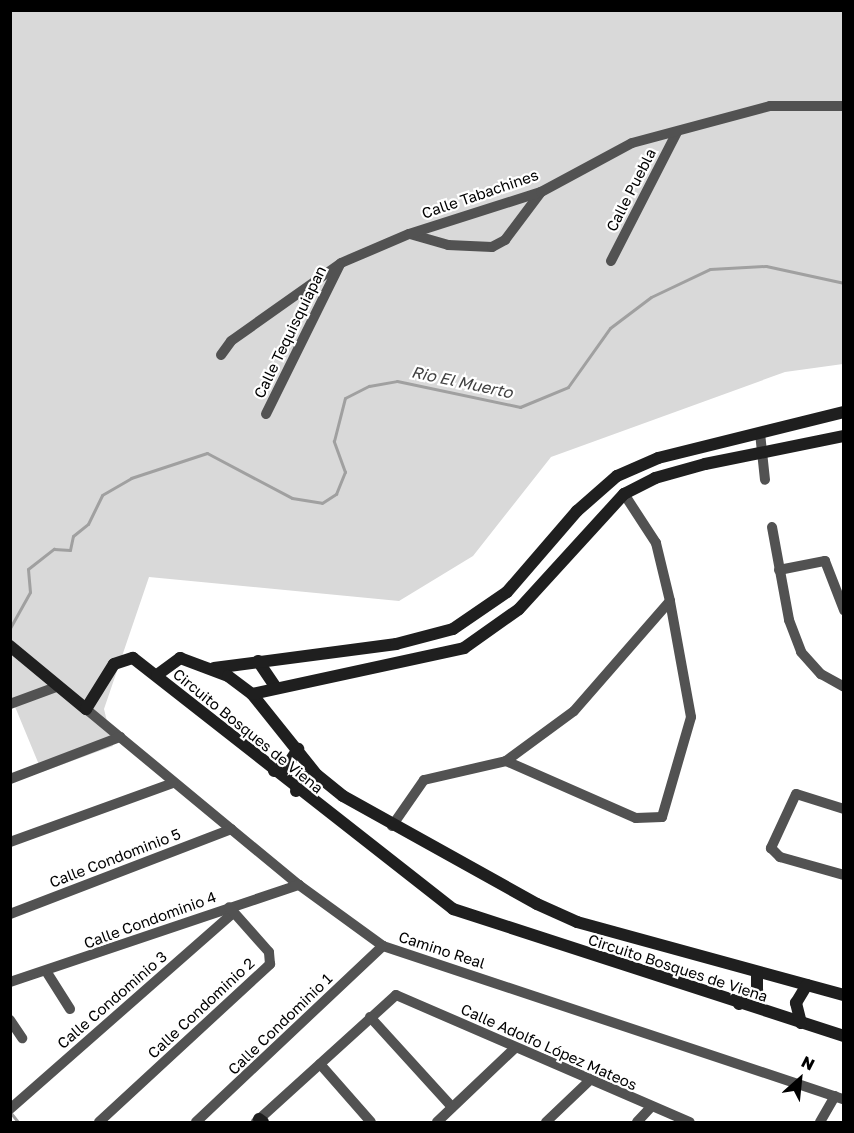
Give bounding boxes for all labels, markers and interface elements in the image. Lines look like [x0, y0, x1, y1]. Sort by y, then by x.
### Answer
street label: Calle Puebla [602, 146, 660, 234]
street label: Calle Tabachines [419, 166, 541, 222]
street label: Calle Tequisquiapan [250, 263, 330, 401]
water label: Rio El Muerto [410, 362, 514, 402]
street label: Circuito Bosques de Viena [169, 665, 327, 797]
street label: Calle Condominio 5 [47, 825, 183, 891]
street label: Calle Condominio 4 [81, 888, 219, 952]
street label: Camino Real [396, 928, 488, 972]
street label: Circuito Bosques de Viena [586, 930, 770, 1006]
street label: Calle Condominio 3 [54, 948, 170, 1052]
street label: Calle Condominio 2 [144, 954, 258, 1062]
street label: Calle Condominio 1 [224, 970, 336, 1078]
street label: Calle Adolfo López Mateos [458, 1000, 640, 1094]
north arrow [770, 1049, 830, 1109]
text: N [798, 1051, 818, 1075]

